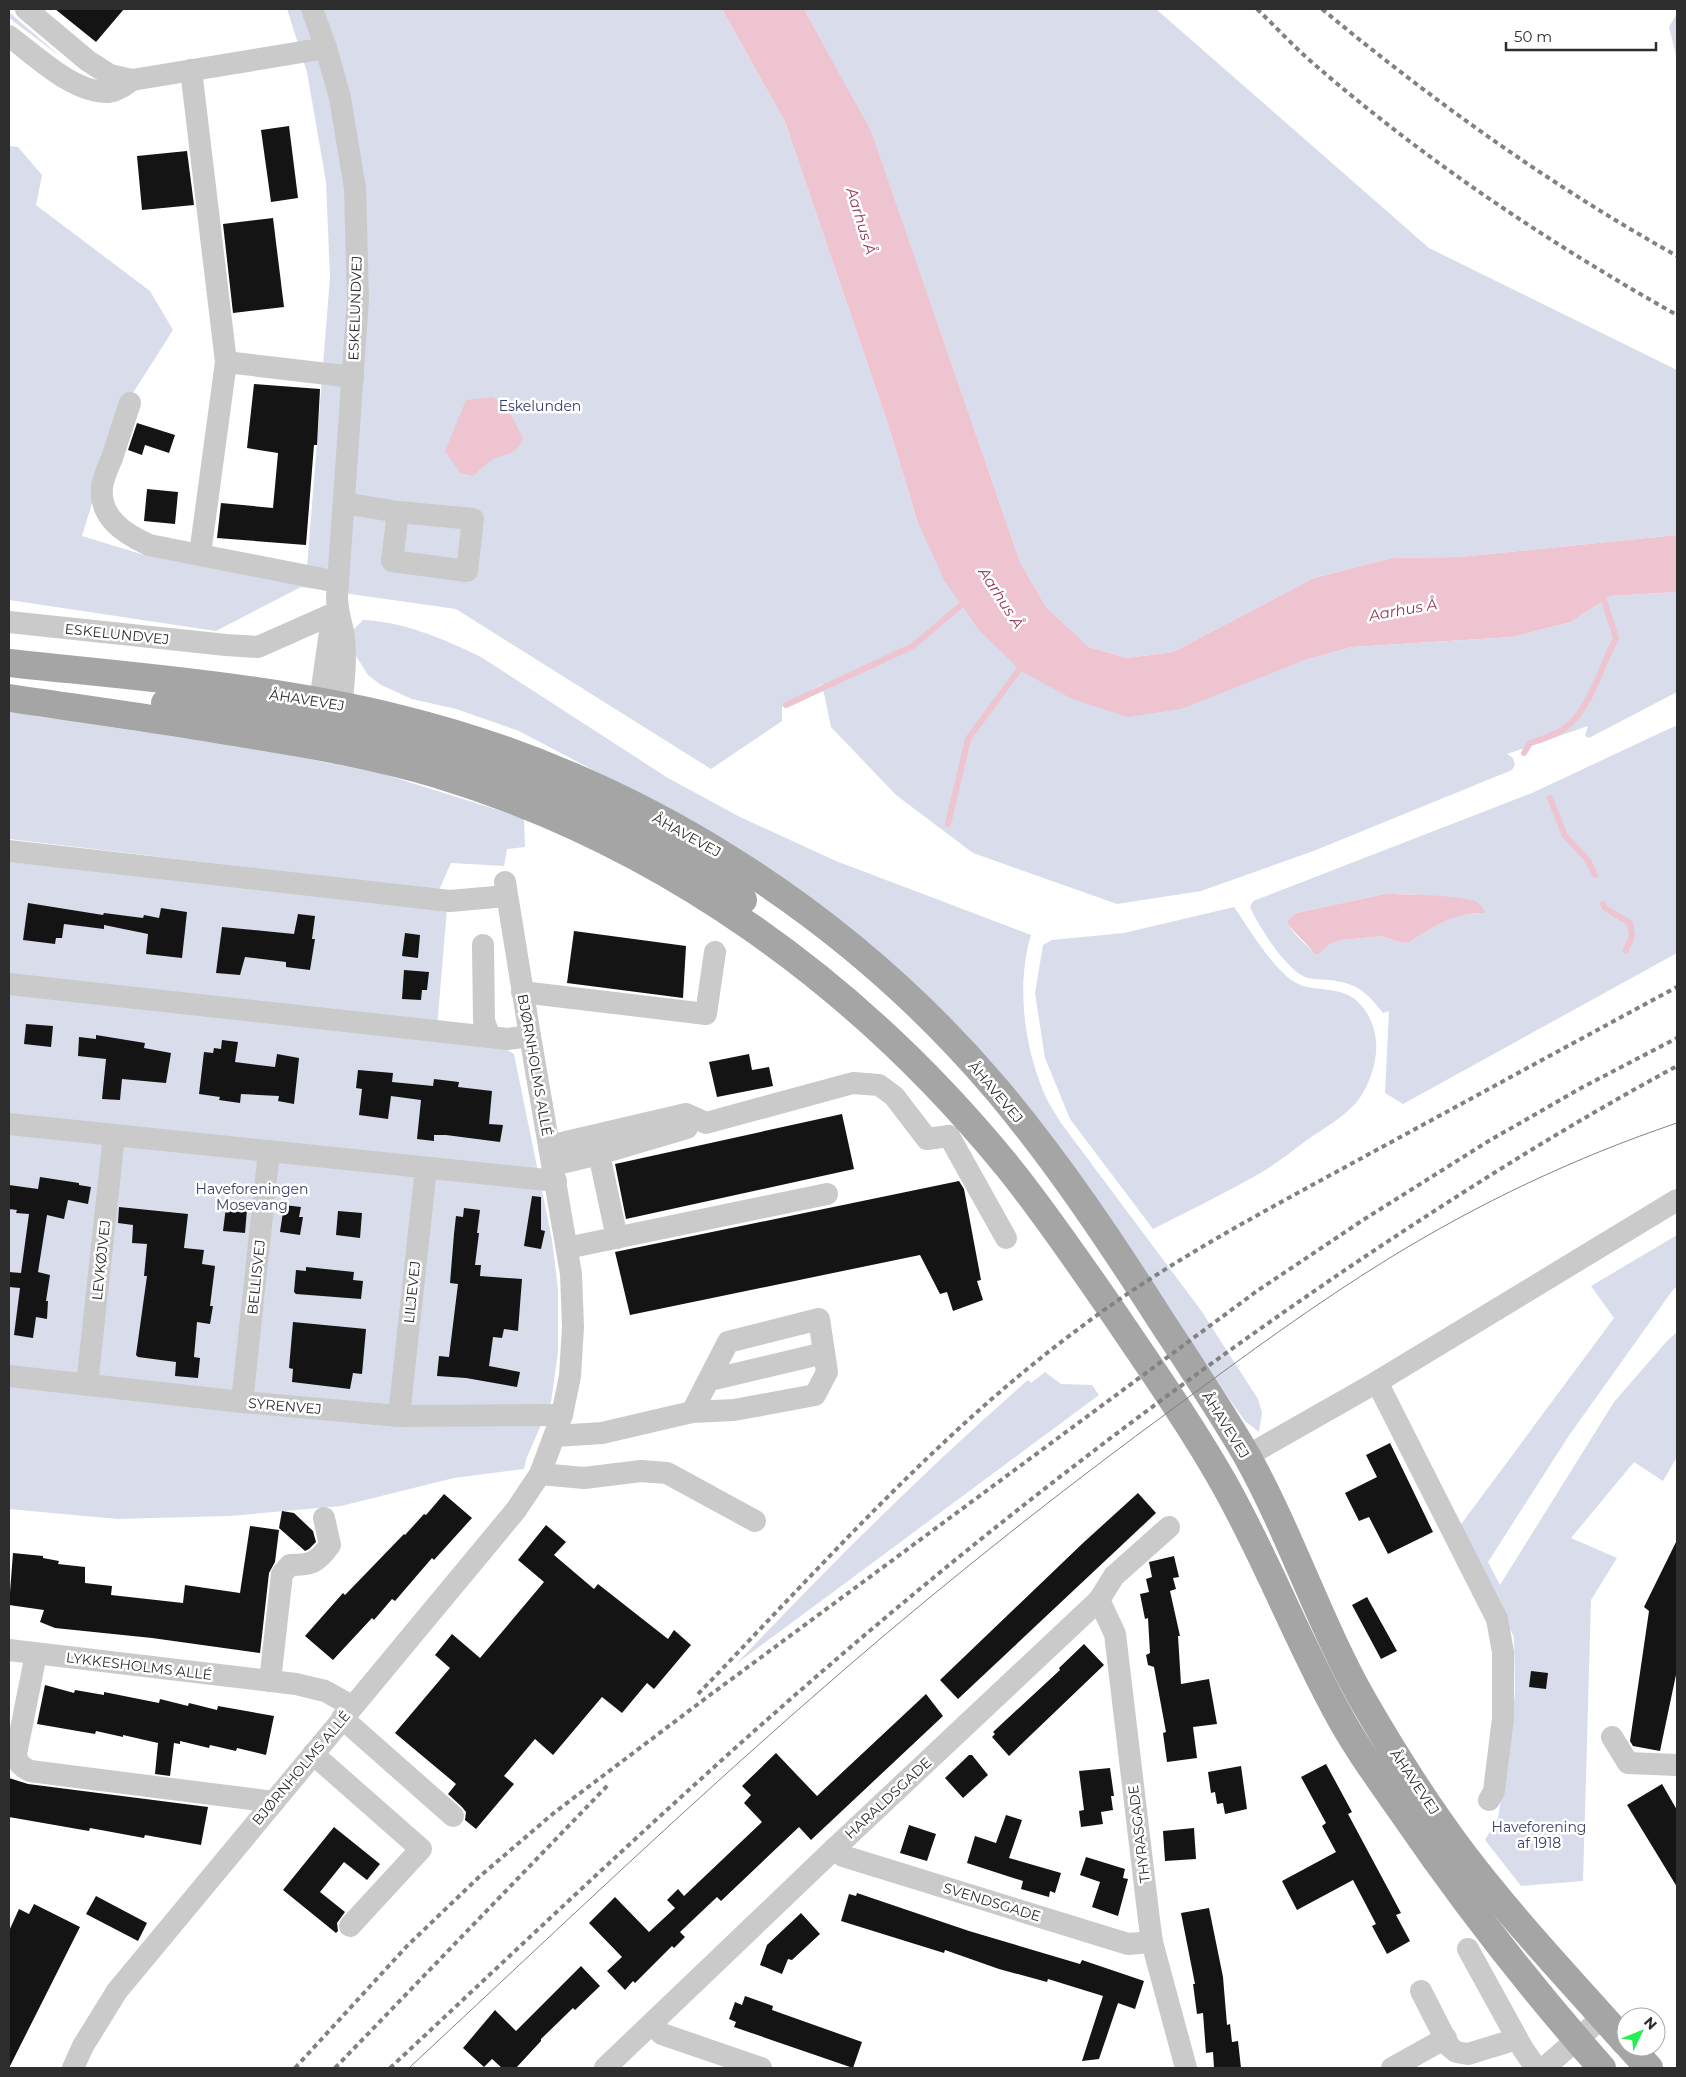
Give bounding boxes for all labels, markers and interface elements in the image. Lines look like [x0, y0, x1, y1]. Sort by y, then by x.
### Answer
scale bar [1506, 20, 1656, 52]
text: 50 m [1514, 27, 1552, 46]
water label: Aarhus Å [842, 184, 881, 257]
street label: ESKELUNDVEJ [344, 255, 366, 361]
park label: Eskelunden [499, 397, 581, 415]
water label: Aarhus Å [974, 563, 1028, 632]
water label: Aarhus Å [1366, 594, 1439, 625]
street label: ESKELUNDVEJ [64, 620, 170, 648]
street label: ÅHAVEVEJ [268, 684, 346, 715]
street label: ÅHAVEVEJ [650, 808, 725, 861]
street label: BJØRNHOLMS ALLÉ [514, 993, 556, 1137]
street label: ÅHAVEVEJ [965, 1057, 1028, 1127]
park label: Haveforeningen Mosevang [196, 1180, 308, 1214]
street label: LEVKØJVEJ [88, 1219, 114, 1301]
street label: BELLISVEJ [243, 1239, 269, 1315]
street label: LILJEVEJ [400, 1260, 424, 1324]
street label: ÅHAVEVEJ [1198, 1388, 1255, 1462]
street label: SYRENVEJ [248, 1394, 322, 1418]
street label: LYKKESHOLMS ALLÉ [65, 1648, 213, 1684]
street label: BJØRNHOLMS ALLÉ [248, 1707, 354, 1829]
street label: ÅHAVEVEJ [1386, 1745, 1444, 1818]
street label: HARALDSGADE [841, 1753, 935, 1843]
street label: THYRASGADE [1124, 1784, 1154, 1884]
park label: Haveforening af 1918 [1492, 1818, 1586, 1852]
street label: SVENDSGADE [941, 1879, 1043, 1925]
north arrow [1616, 2007, 1666, 2057]
text: N [1640, 2013, 1661, 2033]

